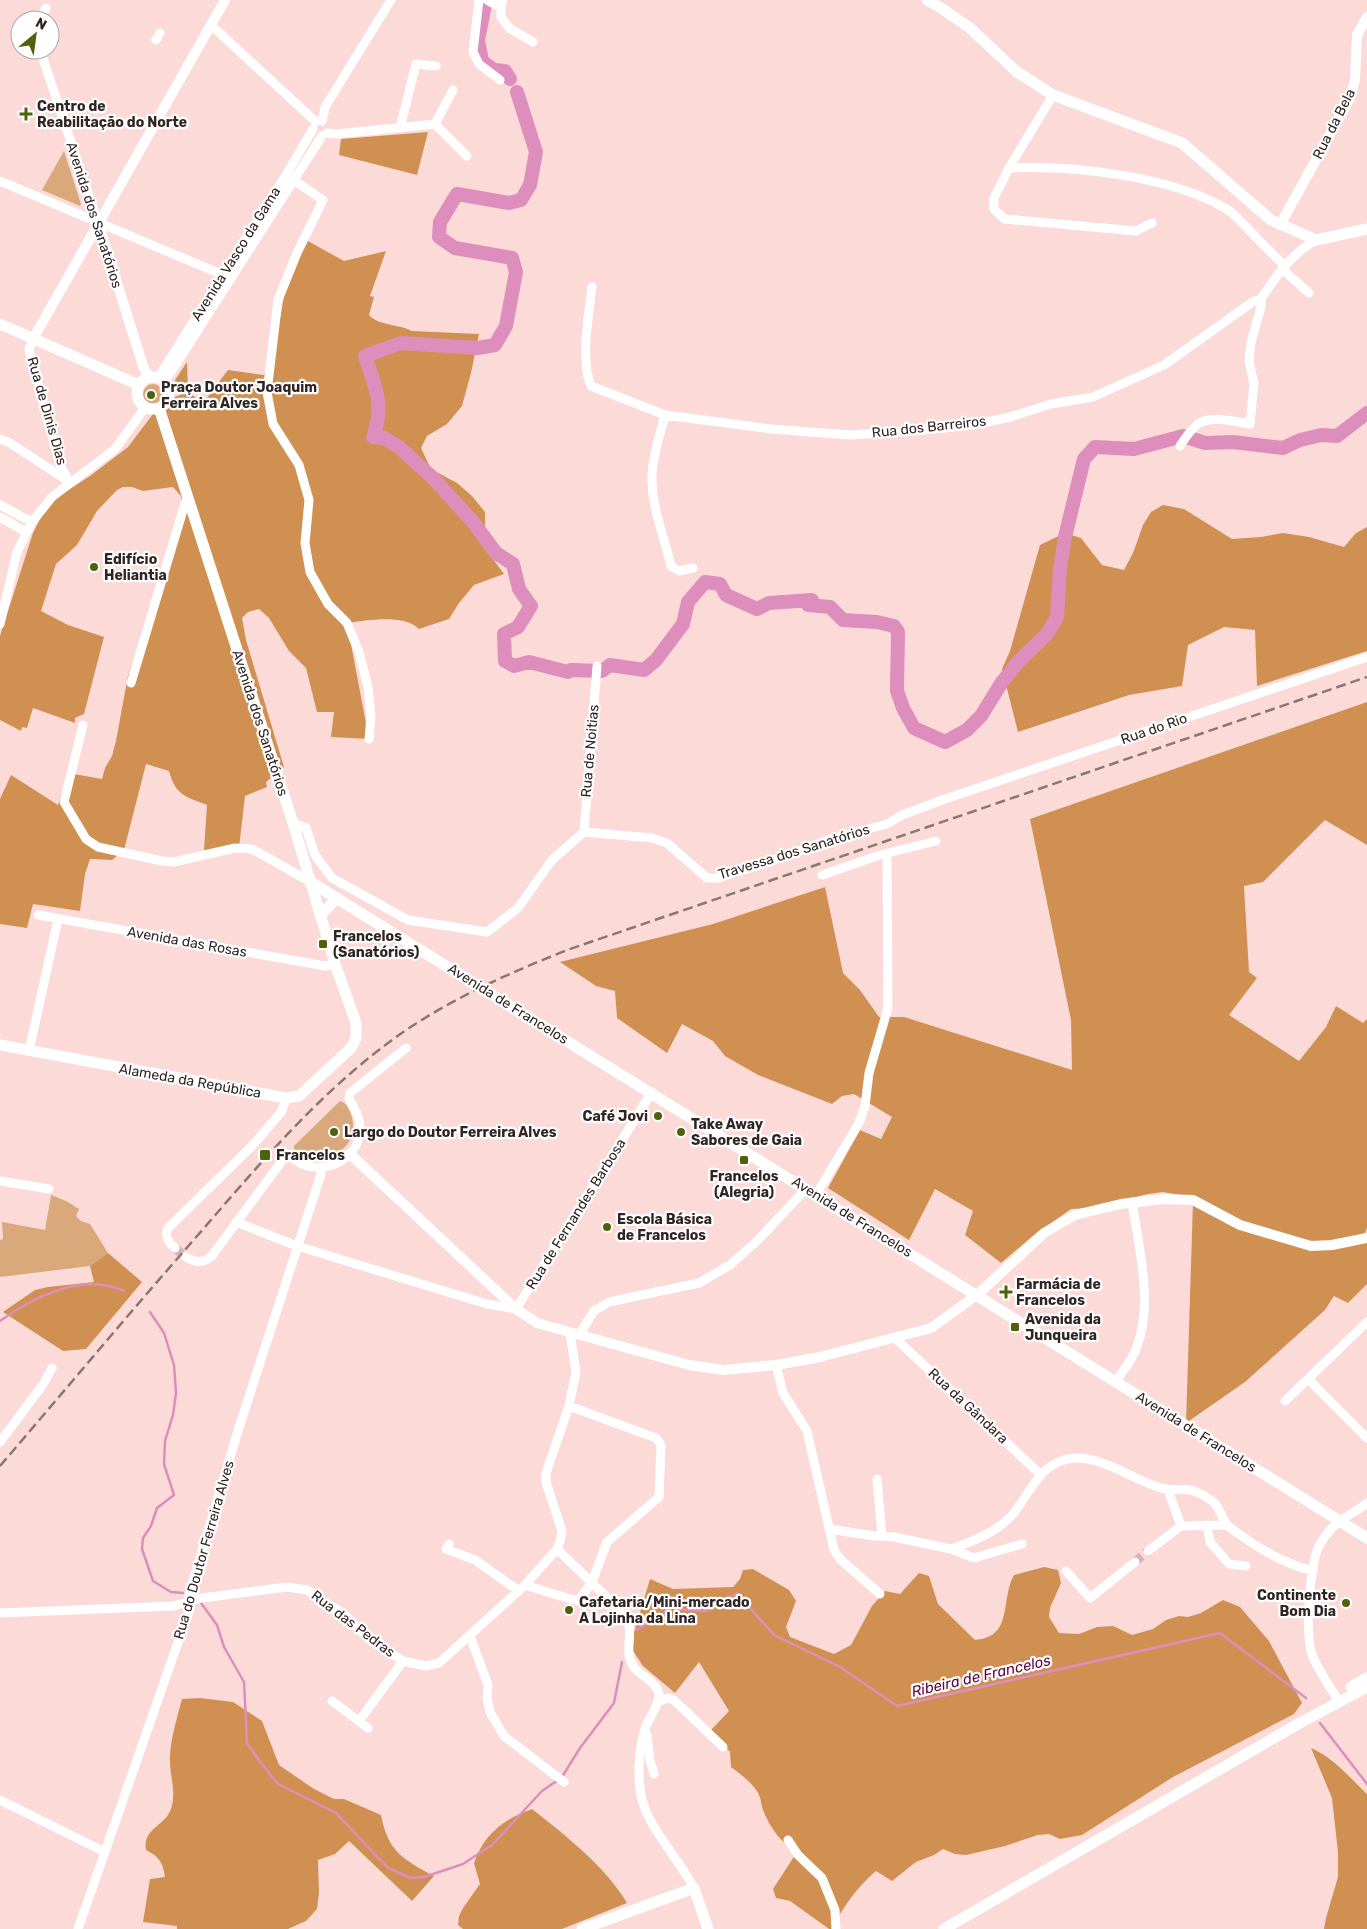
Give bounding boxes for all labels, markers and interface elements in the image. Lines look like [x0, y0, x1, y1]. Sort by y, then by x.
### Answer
north arrow [10, 10, 60, 60]
text: N [33, 14, 50, 34]
street label: Rua da Bela [1309, 86, 1359, 162]
place label: Centro de Reabilitação do Norte [37, 98, 187, 131]
marker: Centro de Reabilitação do Norte [19, 107, 33, 121]
street label: Avenida dos Sanatórios [62, 140, 126, 290]
street label: Avenida Vasco da Gama [188, 184, 284, 324]
street label: Rua de Dinis Dias [23, 355, 71, 467]
place label: Praça Doutor Joaquim Ferreira Alves [161, 379, 317, 412]
marker: Praça Doutor Joaquim Ferreira Alves [145, 389, 157, 401]
street label: Rua dos Barreiros [871, 413, 987, 441]
place label: Edifício Heliantia [104, 551, 167, 584]
marker: Edifício Heliantia [88, 561, 100, 573]
street label: Avenida dos Sanatórios [228, 648, 292, 798]
street label: Rua de Noitias [577, 704, 603, 798]
street label: Rua do Rio [1119, 710, 1189, 748]
street label: Travessa dos Sanatórios [716, 821, 872, 883]
street label: Avenida das Rosas [126, 923, 248, 961]
place label: Francelos (Sanatórios) [333, 928, 419, 961]
marker: Francelos (Sanatórios) [317, 938, 329, 950]
street label: Avenida de Francelos [445, 960, 571, 1048]
street label: Alameda da República [118, 1060, 262, 1102]
place label: Café Jovi [583, 1108, 648, 1125]
marker: Café Jovi [652, 1110, 664, 1122]
place label: Take Away Sabores de Gaia [691, 1116, 802, 1149]
place label: Largo do Doutor Ferreira Alves [344, 1124, 557, 1141]
marker: Largo do Doutor Ferreira Alves [328, 1126, 340, 1138]
marker: Take Away Sabores de Gaia [675, 1126, 687, 1138]
street label: Rua de Fernandes Barbosa [523, 1135, 629, 1293]
place label: Francelos [276, 1147, 345, 1164]
marker: Francelos [258, 1148, 272, 1162]
marker: Francelos (Alegria) [738, 1154, 750, 1166]
place label: Francelos (Alegria) [710, 1168, 779, 1201]
street label: Avenida de Francelos [789, 1173, 915, 1261]
place label: Escola Básica de Francelos [617, 1211, 712, 1244]
marker: Escola Básica de Francelos [601, 1221, 613, 1233]
place label: Farmácia de Francelos [1016, 1276, 1101, 1309]
marker: Farmácia de Francelos [1000, 1286, 1012, 1298]
place label: Avenida da Junqueira [1025, 1311, 1101, 1344]
marker: Avenida da Junqueira [1009, 1321, 1021, 1333]
street label: Rua da Gândara [925, 1365, 1011, 1447]
street label: Avenida de Francelos [1133, 1388, 1259, 1476]
street label: Rua do Doutor Ferreira Alves [170, 1459, 238, 1641]
street label: Rua das Pedras [308, 1587, 398, 1661]
place label: Continente Bom Dia [1257, 1587, 1336, 1620]
place label: Cafetaria/Mini-mercado A Lojinha da Lina [579, 1594, 750, 1627]
marker: Continente Bom Dia [1340, 1597, 1352, 1609]
marker: Cafetaria/Mini-mercado A Lojinha da Lina [563, 1604, 575, 1616]
water label: Ribeira de Francelos [910, 1651, 1053, 1701]

